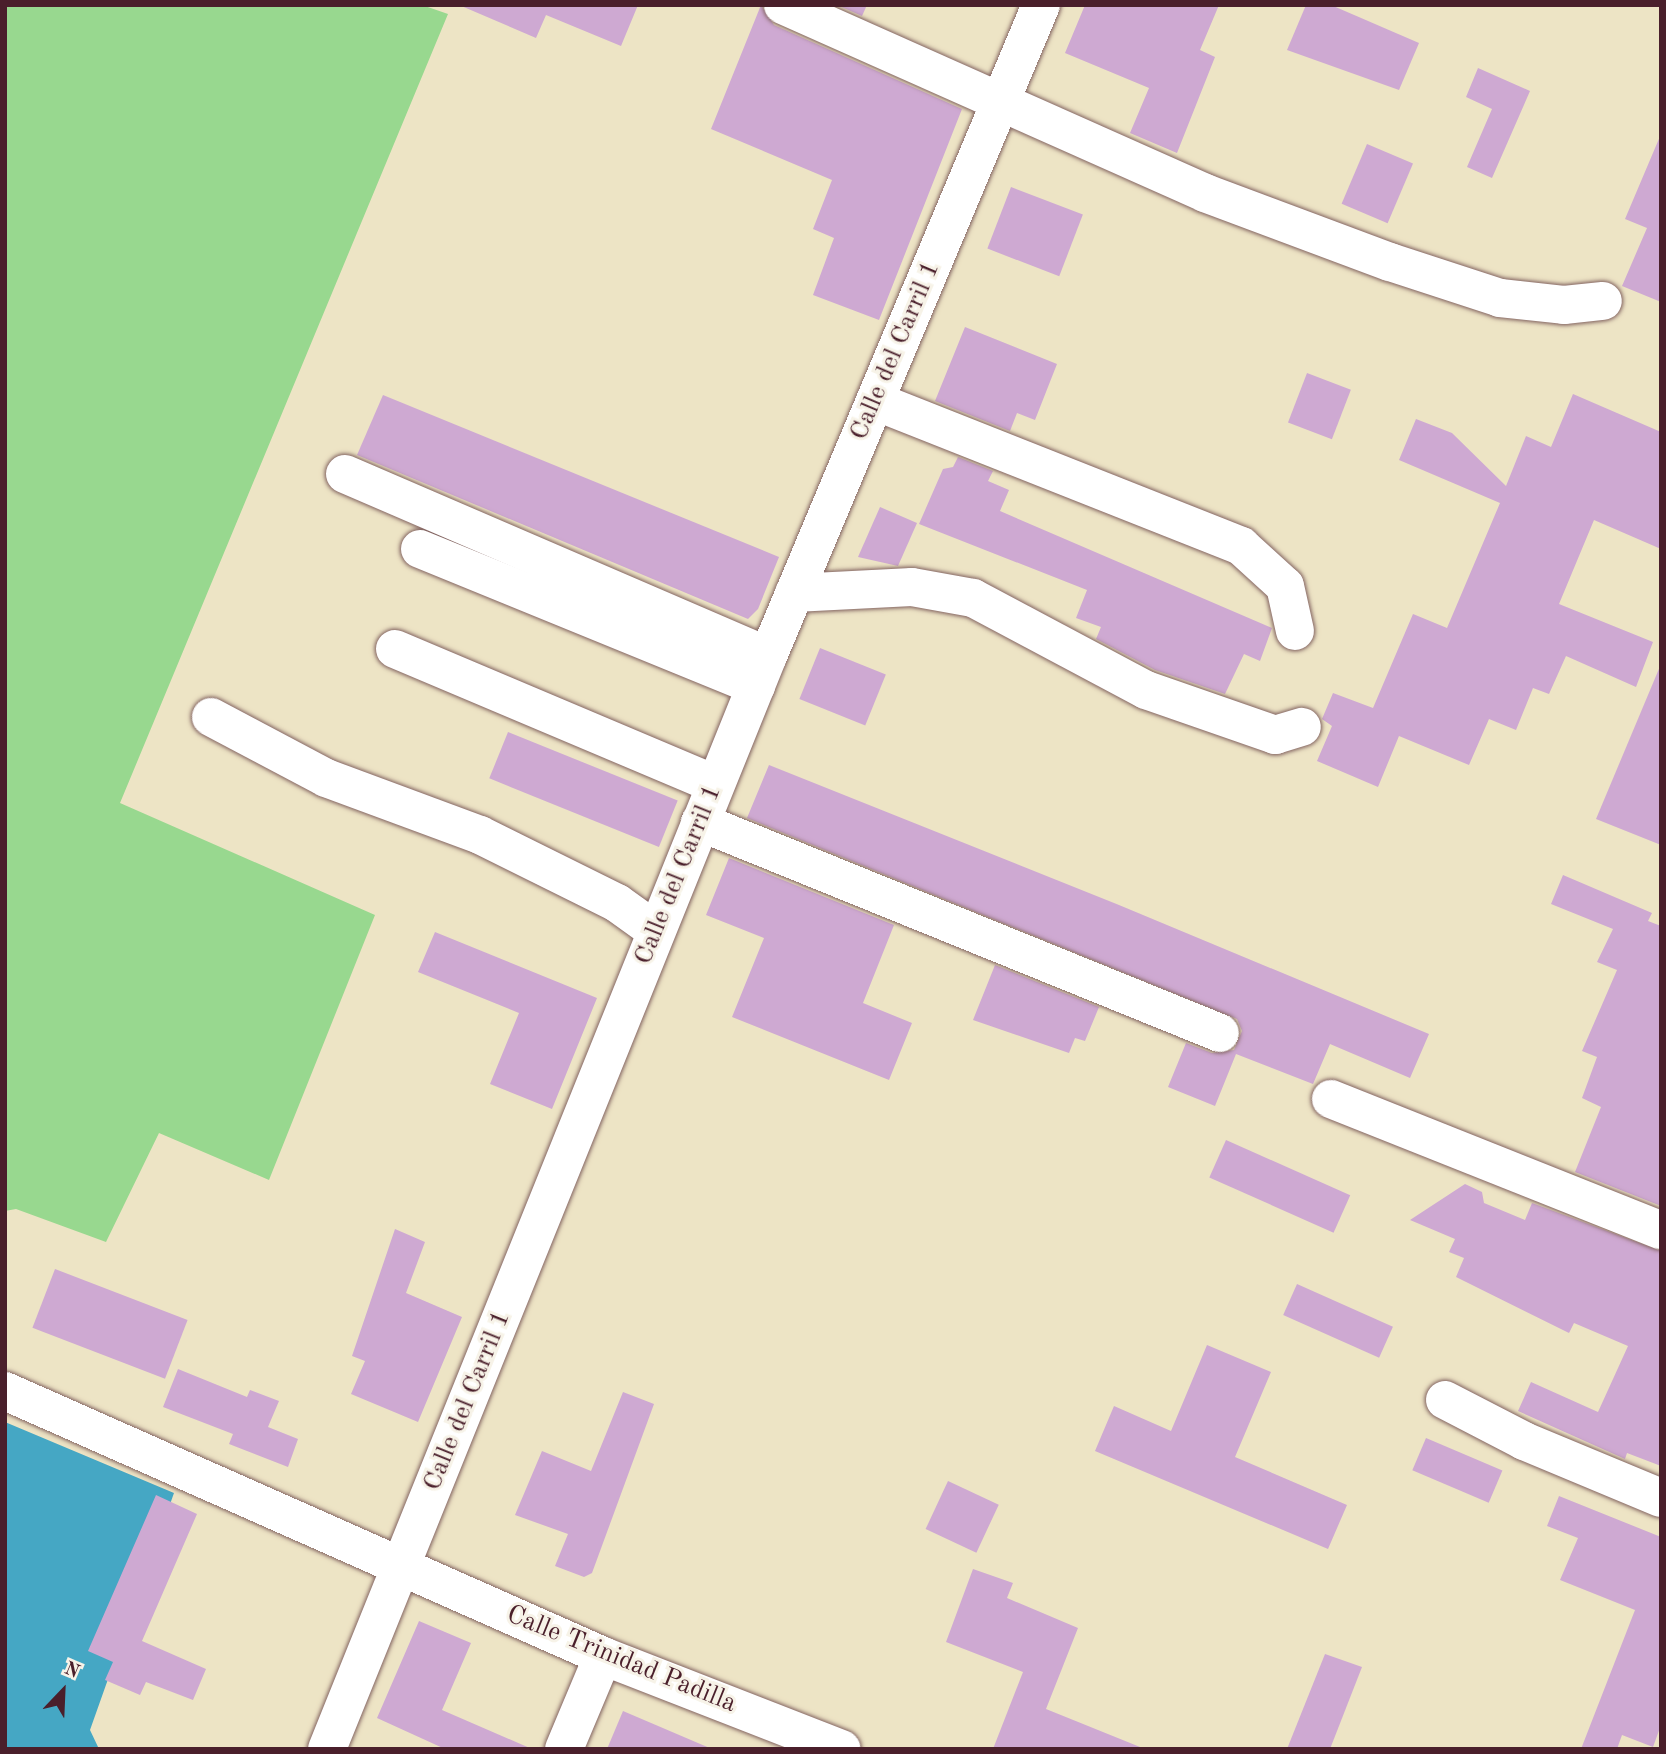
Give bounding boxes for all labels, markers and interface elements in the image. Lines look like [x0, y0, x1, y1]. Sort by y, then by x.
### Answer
street label: Calle del Carril 1 [844, 257, 948, 445]
street label: Calle del Carril 1 [629, 780, 729, 970]
street label: Calle del Carril 1 [418, 1306, 518, 1496]
street label: Calle Trinidad Padilla [502, 1600, 740, 1720]
north arrow [28, 1656, 98, 1726]
text: N [61, 1660, 82, 1683]

